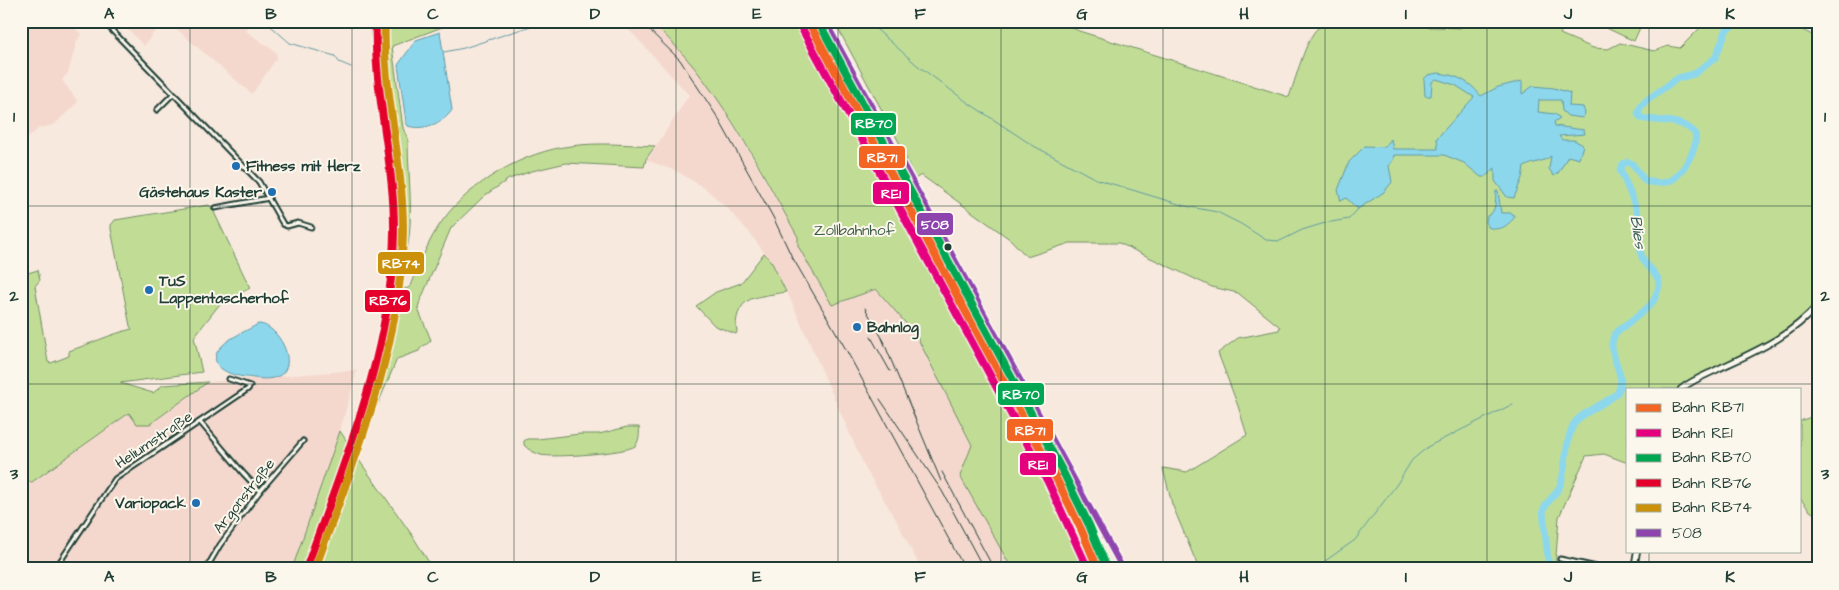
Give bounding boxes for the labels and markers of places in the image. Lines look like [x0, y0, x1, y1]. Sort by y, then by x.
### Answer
place label: Fitness mit Herz [246, 156, 361, 177]
marker: Fitness mit Herz [230, 160, 242, 172]
place label: Gästehaus Kaster [139, 182, 263, 203]
marker: Gästehaus Kaster [266, 186, 278, 198]
unlabelled marker [943, 242, 953, 252]
place label: TuS Lappentascherhof [158, 271, 290, 309]
marker: TuS Lappentascherhof [143, 284, 155, 296]
place label: Bahnlog [867, 317, 919, 340]
marker: Bahnlog [851, 321, 863, 333]
place label: Variopack [114, 493, 187, 514]
marker: Variopack [190, 497, 202, 509]

